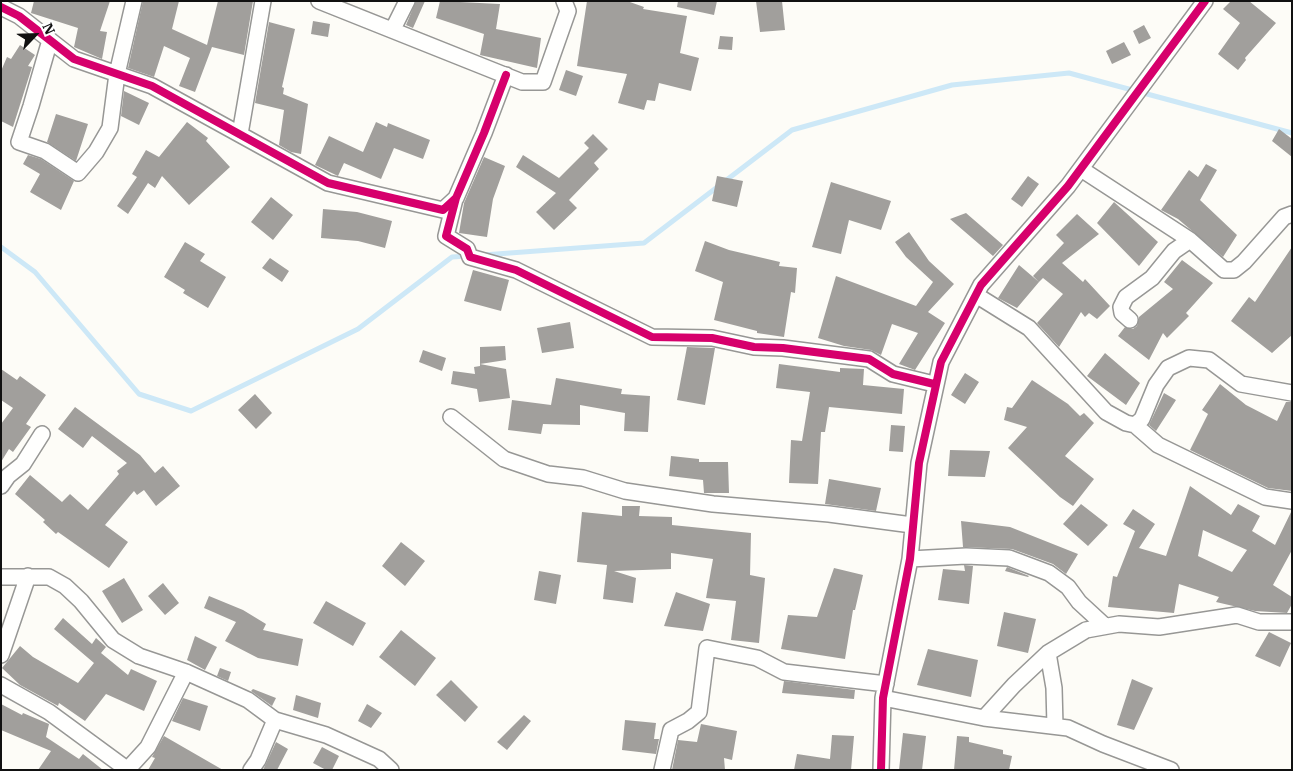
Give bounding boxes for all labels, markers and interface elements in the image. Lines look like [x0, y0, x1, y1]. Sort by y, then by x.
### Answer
north arrow [10, 10, 60, 60]
text: N [38, 20, 59, 38]

